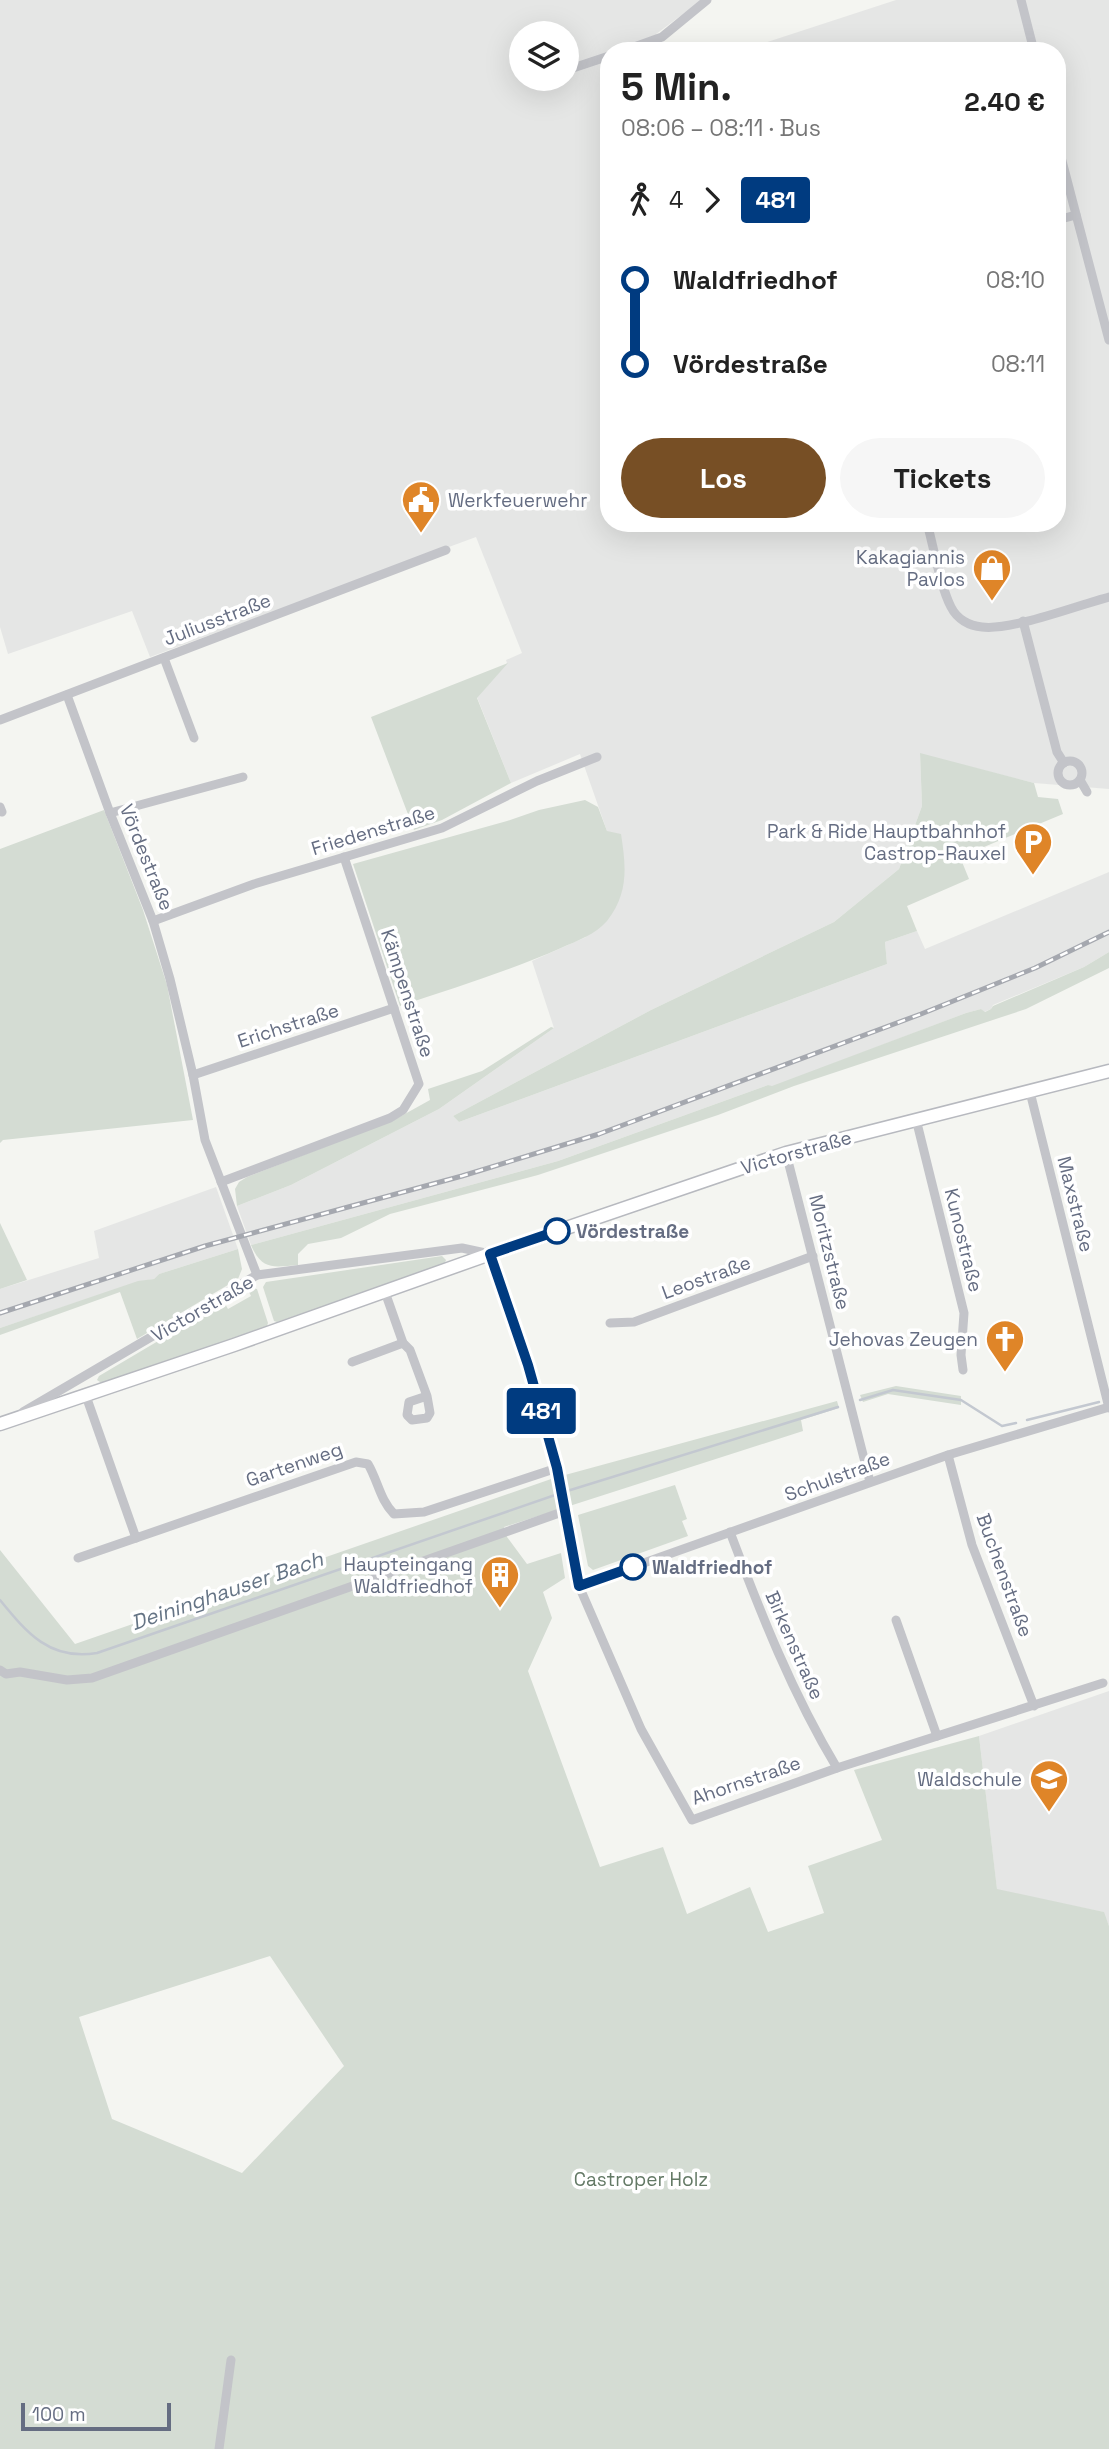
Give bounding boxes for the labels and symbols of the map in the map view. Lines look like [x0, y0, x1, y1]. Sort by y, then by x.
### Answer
public building icon: Werkfeuerwehr [400, 479, 442, 534]
place label: Werkfeuerwehr [448, 488, 587, 513]
place label: Kakagiannis Pavlos [856, 545, 965, 592]
shop icon: Kakagiannis Pavlos [971, 547, 1013, 602]
street label: Juliusstraße [160, 588, 274, 651]
street label: Vördestraße [114, 800, 179, 914]
street label: Friedenstraße [308, 800, 438, 861]
place label: Park & Ride Hauptbahnhof Castrop-Rauxel [767, 819, 1006, 866]
parking icon: Park & Ride Hauptbahnhof Castrop-Rauxel [1012, 821, 1054, 876]
street label: Kämpenstraße [375, 926, 440, 1060]
street label: Erichstraße [234, 997, 342, 1054]
street label: Victorstraße [738, 1125, 854, 1180]
street label: Maxstraße [1052, 1154, 1099, 1255]
street label: Kunostraße [939, 1186, 988, 1295]
street label: Moritzstraße [803, 1192, 856, 1312]
marker: Vördestraße [544, 1218, 570, 1244]
place label: Vördestraße [576, 1219, 689, 1244]
street label: Leostraße [658, 1250, 754, 1305]
street label: Victorstraße [147, 1269, 258, 1348]
church icon: Jehovas Zeugen [984, 1318, 1026, 1373]
place label: Jehovas Zeugen [829, 1327, 978, 1352]
line badge: 481 [501, 1388, 581, 1434]
street label: Gartenweg [243, 1436, 346, 1493]
street label: Schulstraße [781, 1446, 893, 1507]
street label: Buchenstraße [971, 1510, 1038, 1640]
water label: Deininghauser Bach [127, 1545, 327, 1636]
place label: Haupteingang Waldfriedhof [343, 1552, 473, 1599]
building icon: Haupteingang Waldfriedhof [479, 1554, 521, 1609]
marker: Waldfriedhof [620, 1554, 646, 1580]
place label: Waldfriedhof [652, 1555, 772, 1580]
street label: Birkenstraße [759, 1587, 830, 1703]
street label: Ahornstraße [688, 1750, 804, 1811]
school or university icon: Waldschule [1028, 1758, 1070, 1813]
place label: Waldschule [917, 1767, 1022, 1792]
park label: Castroper Holz [574, 2167, 708, 2192]
scale bar [21, 2400, 172, 2432]

